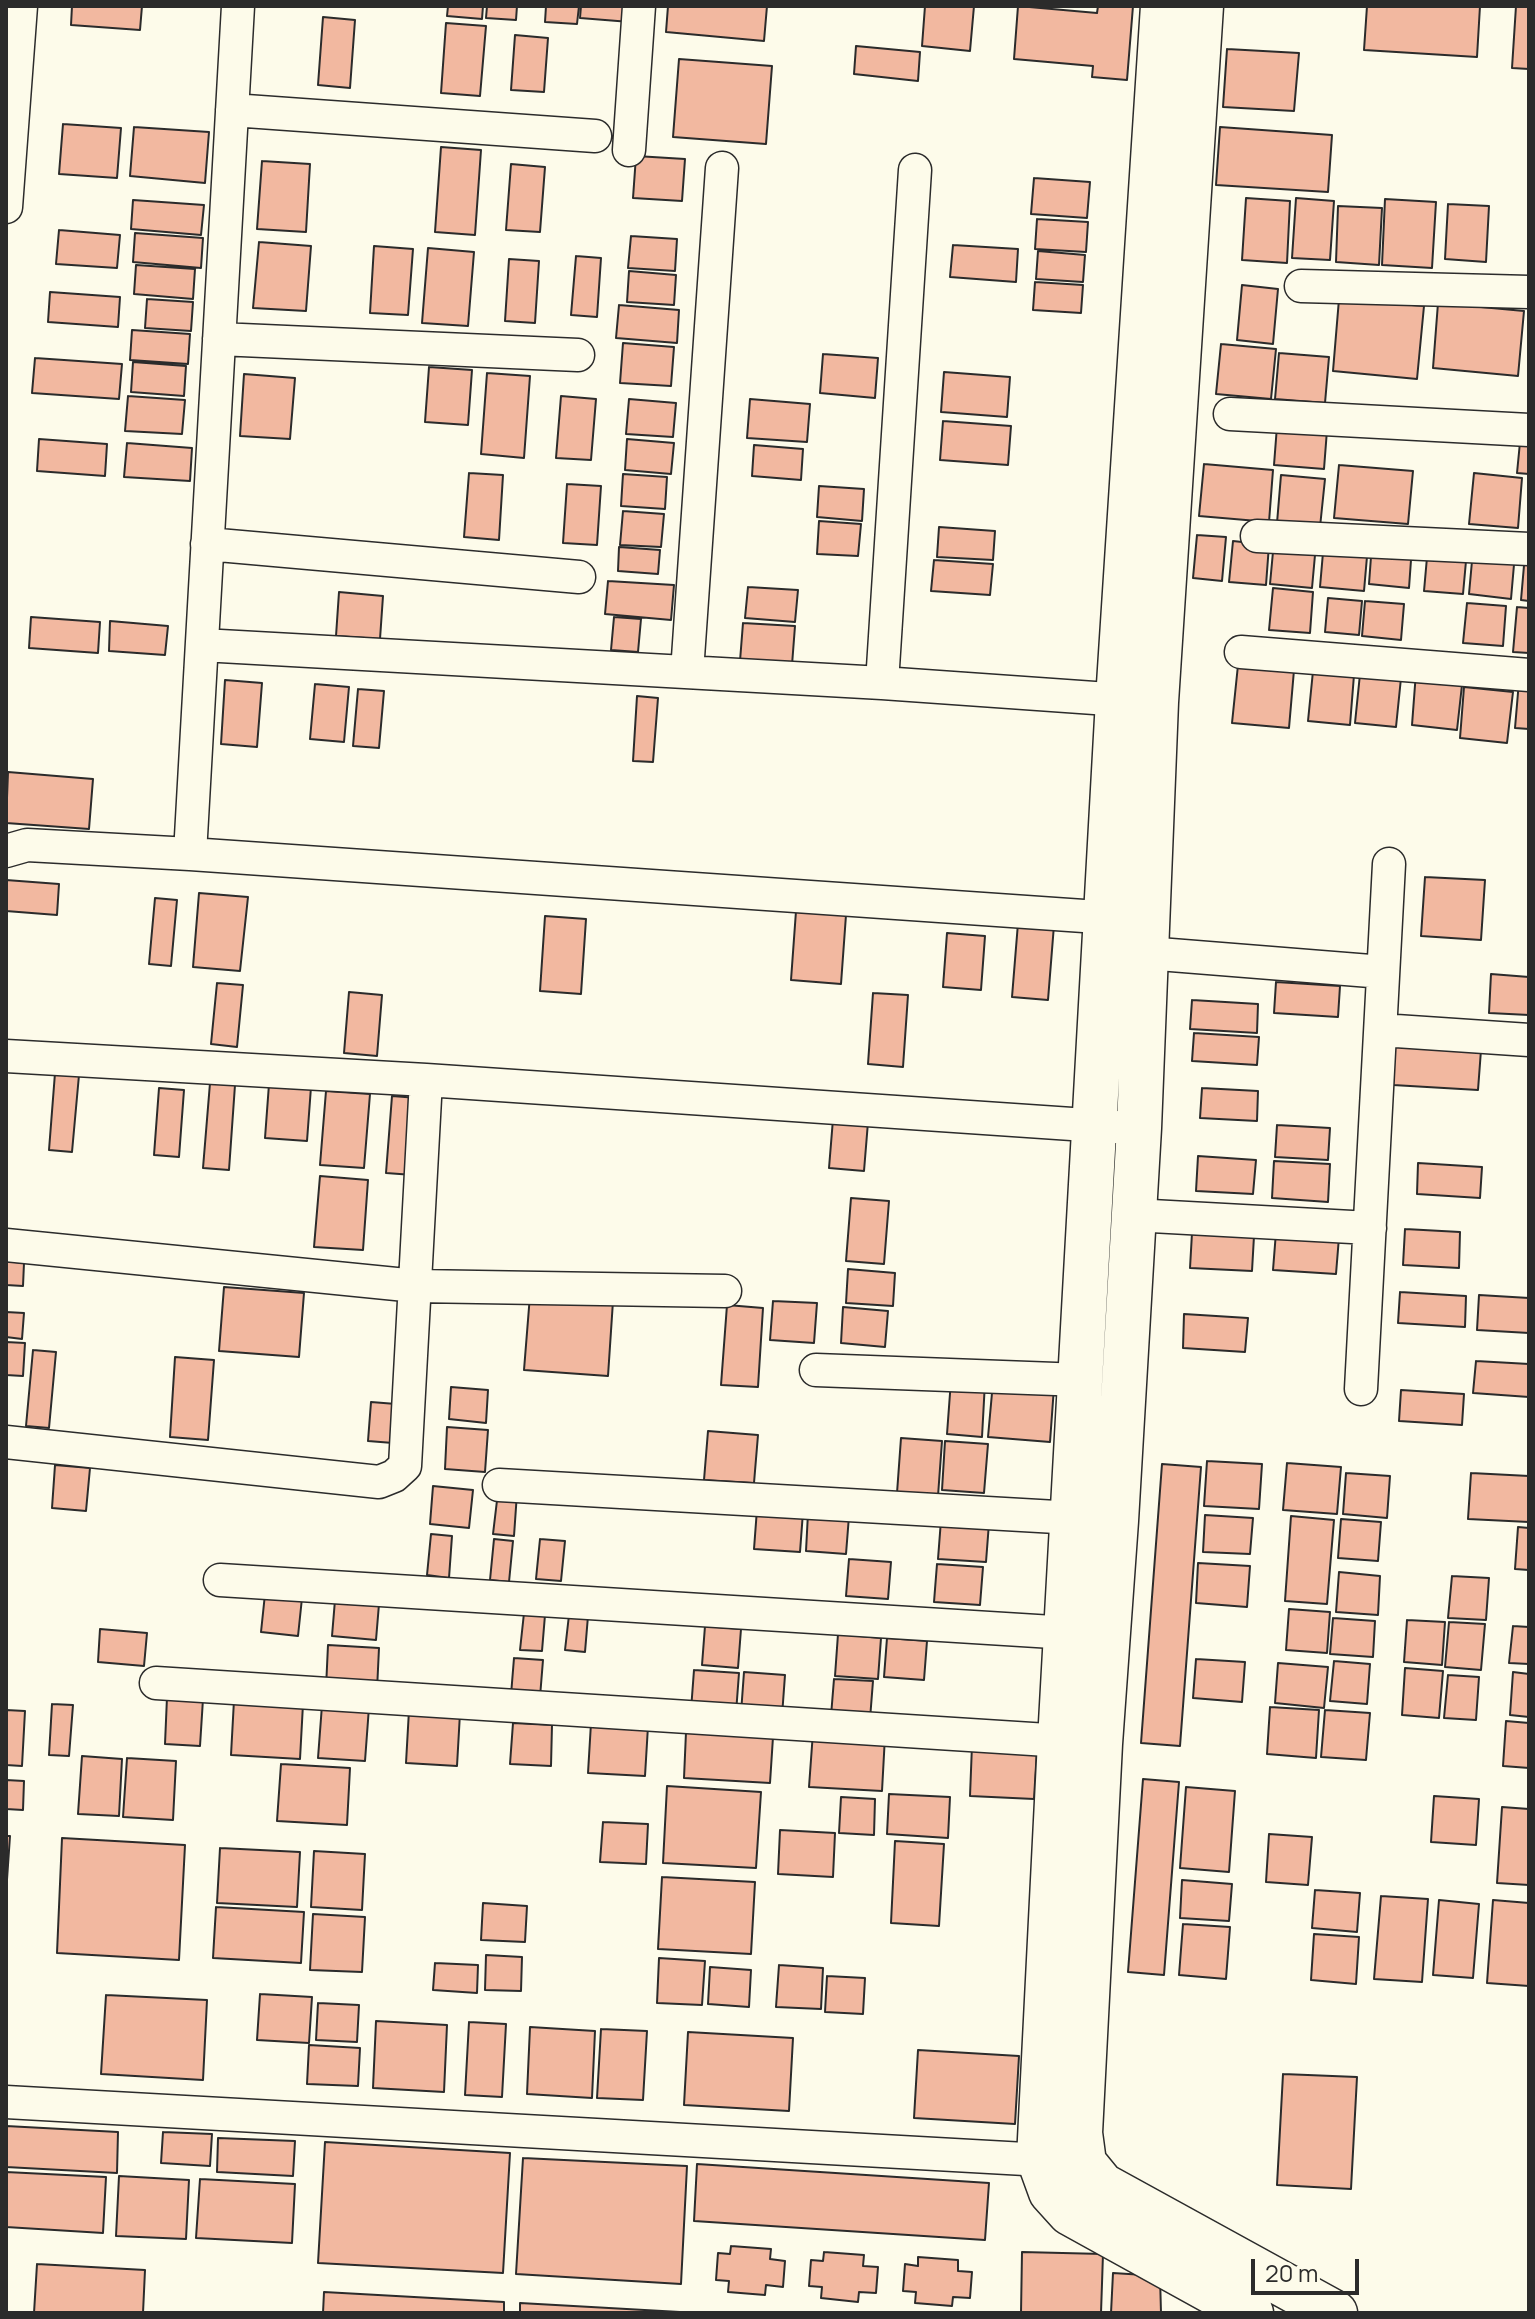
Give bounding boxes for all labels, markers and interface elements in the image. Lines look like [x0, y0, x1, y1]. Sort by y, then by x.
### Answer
scale bar [1255, 2243, 1363, 2293]
text: 20 m [1265, 2256, 1318, 2289]

